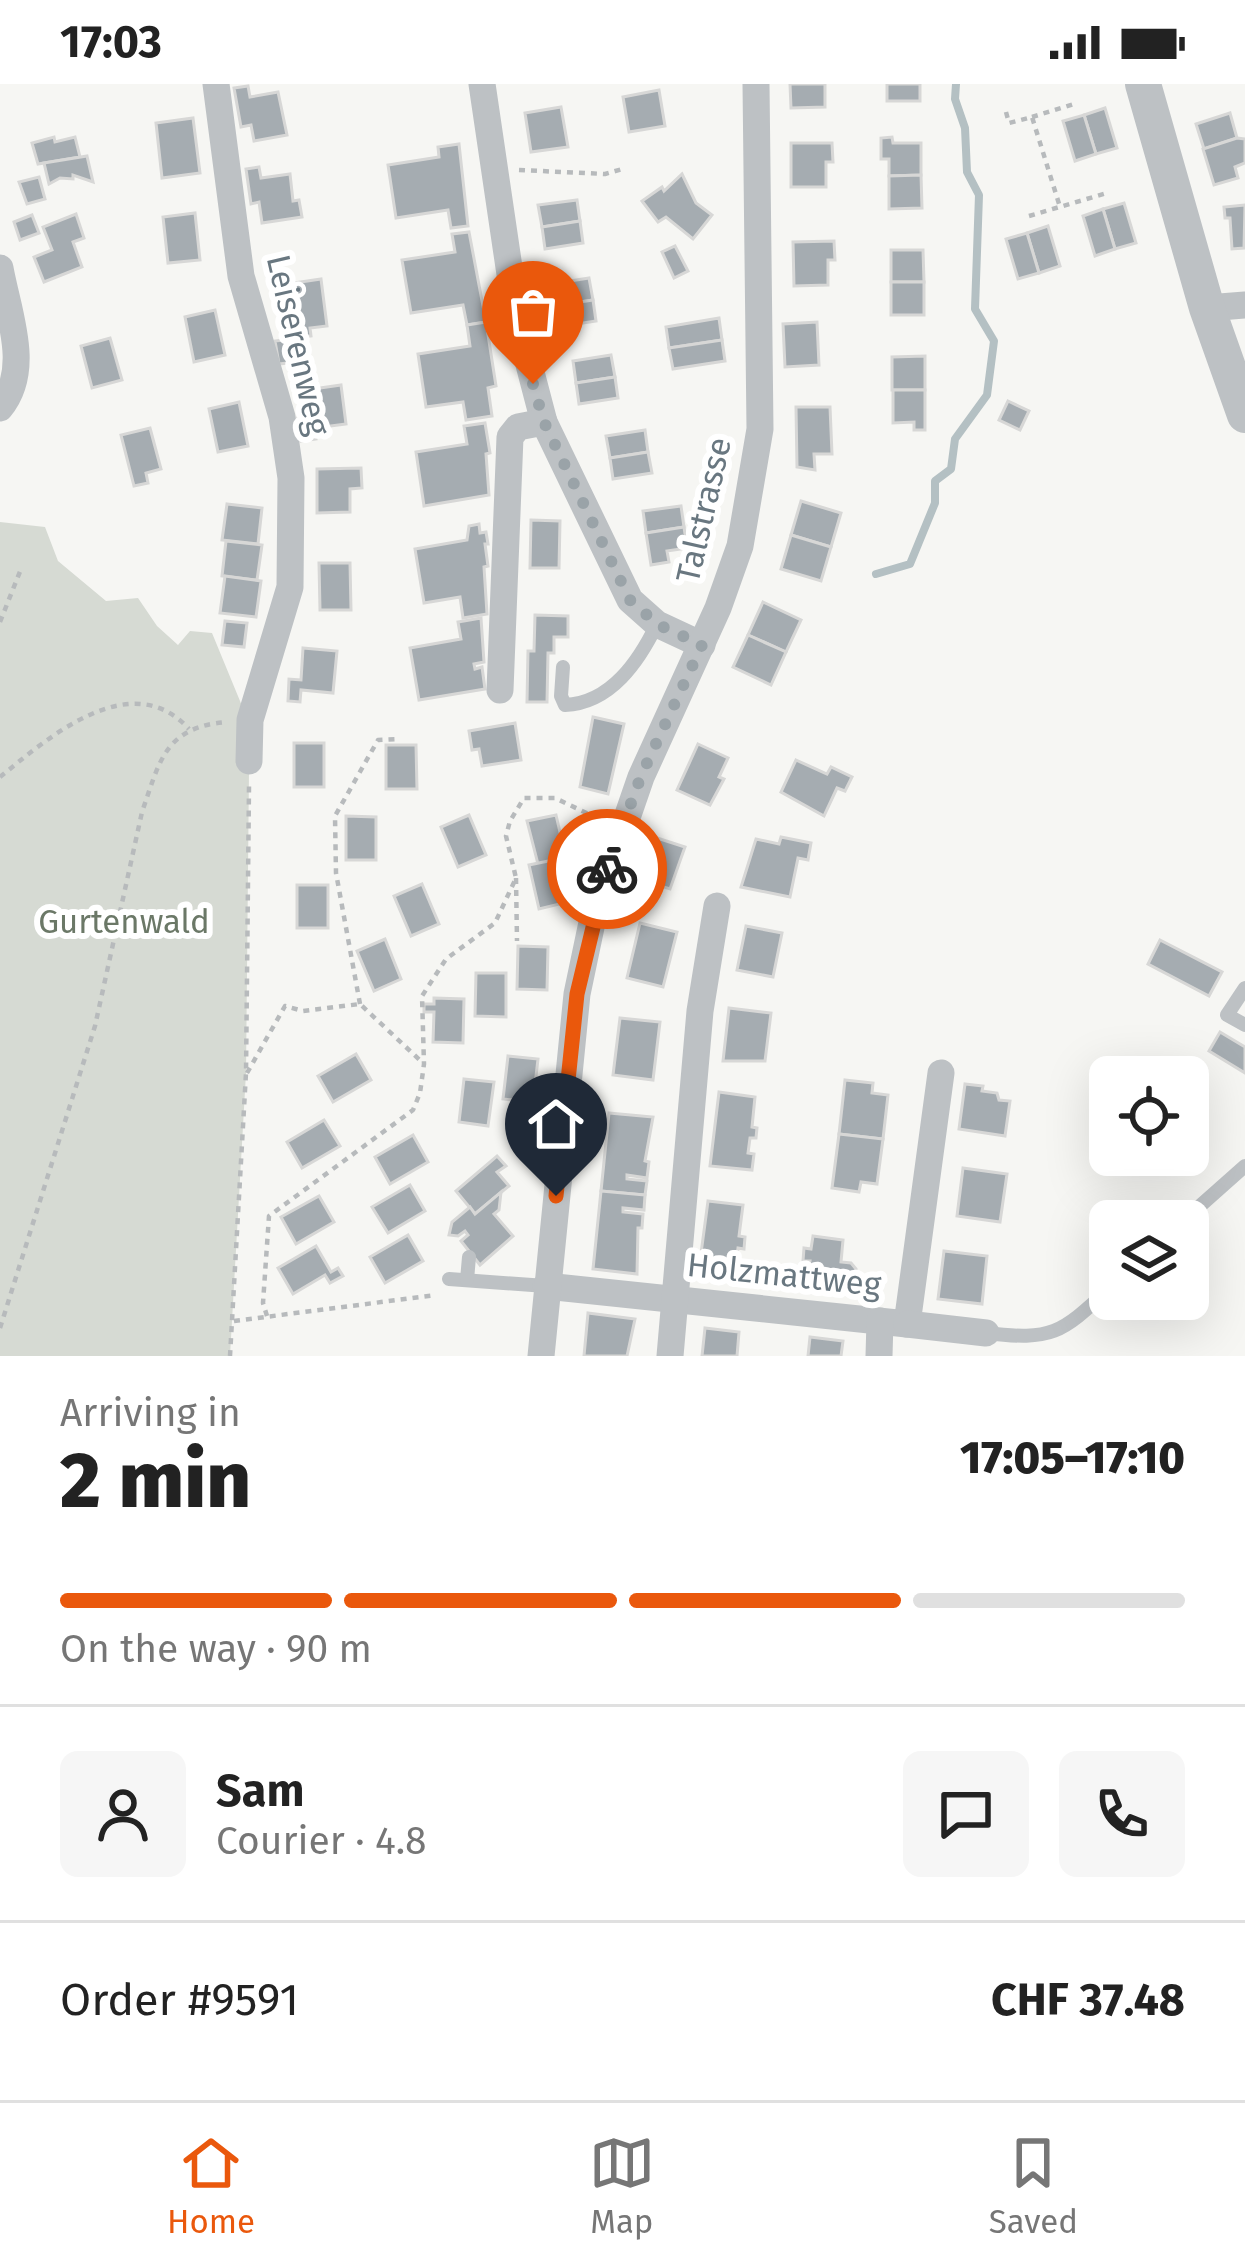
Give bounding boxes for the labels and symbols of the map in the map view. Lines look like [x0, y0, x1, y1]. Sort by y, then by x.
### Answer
street label: Leiserenweg [258, 251, 338, 440]
pin [482, 261, 584, 384]
street label: Talstrasse [668, 434, 740, 586]
courier [547, 809, 667, 929]
park label: Gurtenwald [38, 902, 210, 942]
pin [505, 1073, 607, 1196]
street label: Holzmattweg [685, 1245, 884, 1305]

